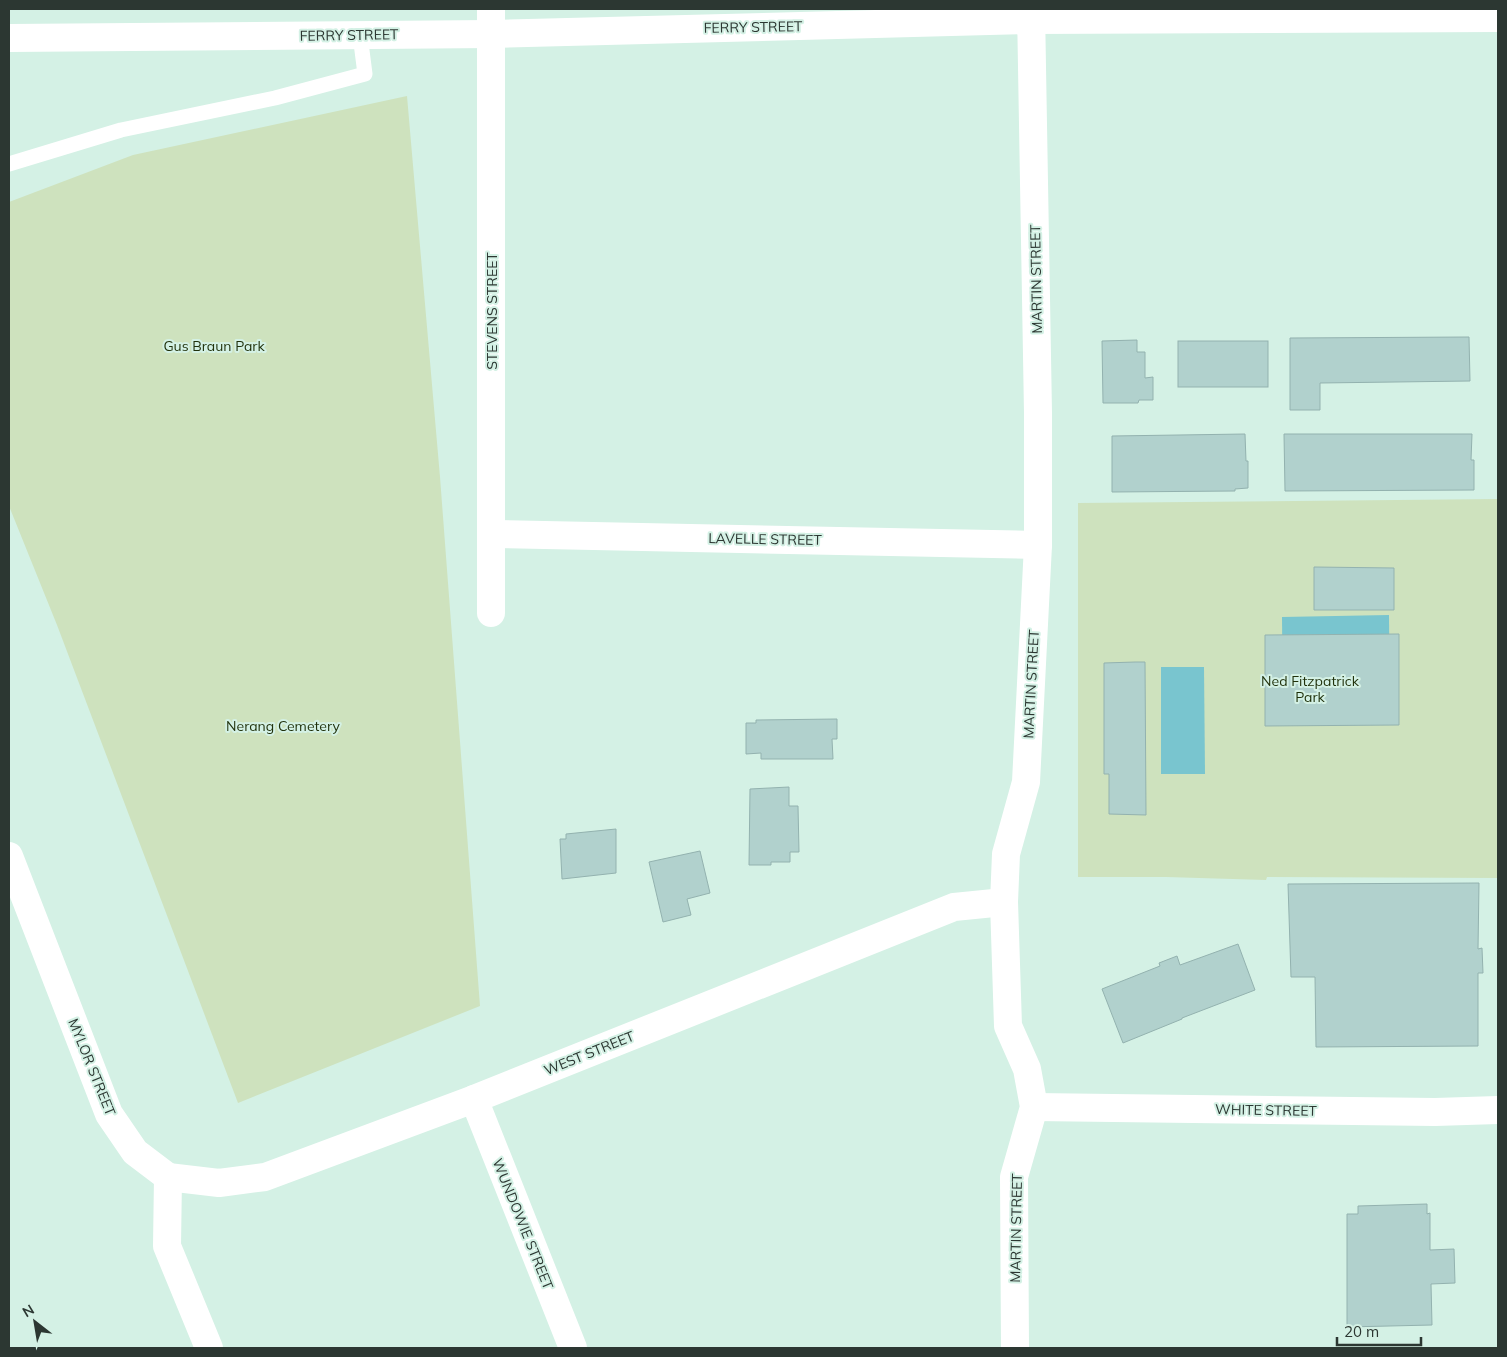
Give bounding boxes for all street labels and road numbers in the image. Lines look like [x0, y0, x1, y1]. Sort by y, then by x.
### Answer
street label: FERRY STREET [703, 17, 803, 37]
street label: FERRY STREET [299, 25, 399, 45]
street label: MARTIN STREET [1026, 224, 1046, 334]
street label: STEVENS STREET [483, 252, 501, 370]
street label: LAVELLE STREET [708, 529, 822, 549]
street label: MARTIN STREET [1019, 628, 1043, 739]
street label: MYLOR STREET [64, 1016, 120, 1119]
street label: WEST STREET [541, 1027, 637, 1079]
street label: WHITE STREET [1215, 1100, 1318, 1120]
street label: WUNDOWIE STREET [488, 1156, 558, 1293]
street label: MARTIN STREET [1006, 1173, 1026, 1283]

